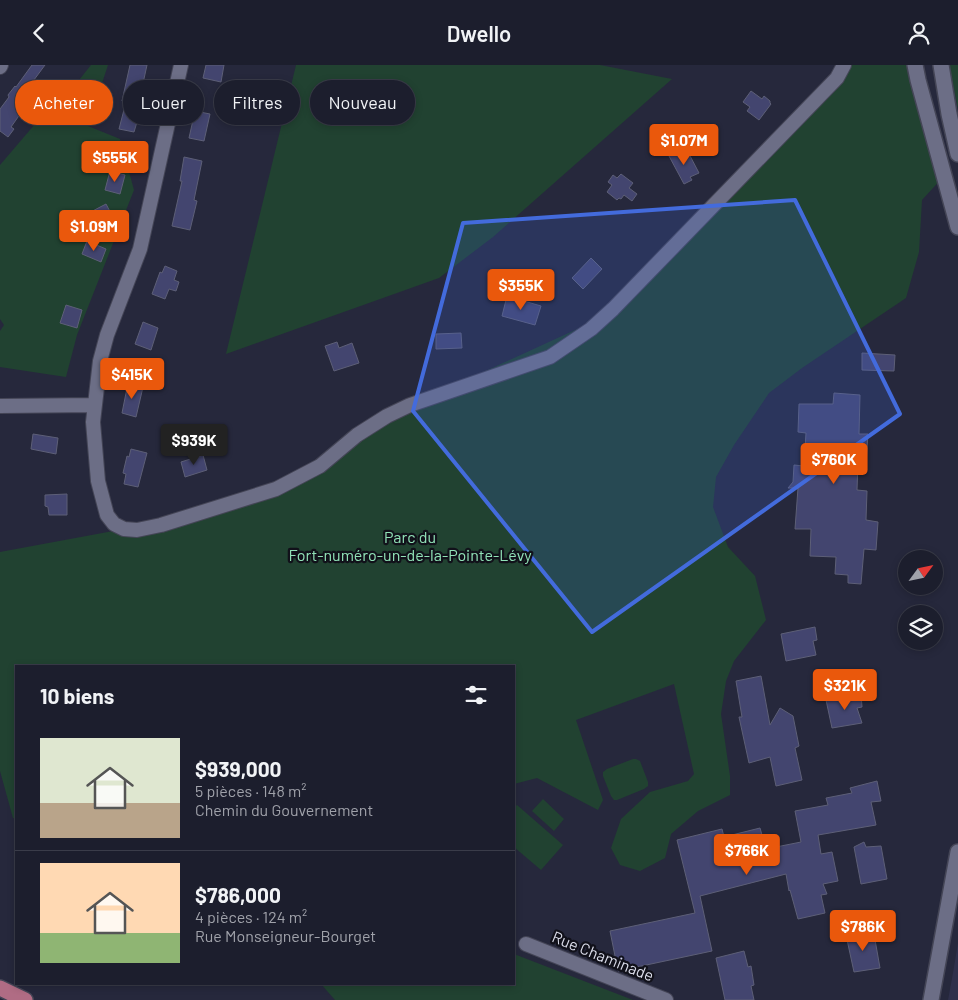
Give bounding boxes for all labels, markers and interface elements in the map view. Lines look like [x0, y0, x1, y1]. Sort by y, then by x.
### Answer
icon: back [25, 19, 53, 47]
icon: person [905, 19, 933, 47]
text: Dwello [447, 20, 511, 46]
chip: Acheter [15, 80, 113, 125]
chip: Louer [123, 80, 204, 125]
chip: Filtres [214, 80, 300, 125]
chip: Nouveau [310, 80, 415, 125]
pin: $1.07M [643, 123, 725, 166]
text: $1.07M [660, 130, 708, 149]
pin: $555K [80, 141, 150, 183]
text: $555K [92, 147, 138, 166]
pin: $1.09M [53, 209, 135, 252]
text: $1.09M [70, 216, 118, 235]
pin: $355K [486, 269, 556, 311]
text: $355K [498, 275, 544, 294]
pin: $415K [97, 357, 167, 400]
text: $415K [111, 364, 153, 383]
pin: $939K [159, 423, 229, 466]
text: $939K [172, 430, 216, 449]
pin: $760K [799, 443, 869, 485]
text: $760K [812, 449, 856, 468]
park label: Parc du Fort-numéro-un-de-la-Pointe-Lévy [288, 527, 532, 564]
north arrow [898, 550, 942, 595]
map controls [898, 550, 943, 650]
button: layers [898, 605, 943, 650]
pin: $321K [810, 669, 880, 711]
text: $321K [824, 675, 866, 694]
icon: filters [462, 681, 490, 709]
text: 10 biens [40, 683, 114, 708]
text: $939,000 [195, 756, 282, 781]
icon: home [80, 758, 140, 818]
text: 5 pièces · 148 m² [195, 781, 306, 800]
text: Chemin du Gouvernement [195, 800, 373, 819]
pin: $766K [712, 833, 782, 876]
text: $766K [725, 840, 769, 859]
text: $786,000 [195, 882, 281, 907]
icon: home [80, 883, 140, 943]
text: 4 pièces · 124 m² [195, 907, 307, 926]
pin: $786K [828, 909, 898, 952]
text: $786K [841, 916, 885, 935]
text: Rue Monseigneur-Bourget [195, 926, 376, 945]
street label: Rue Chaminade [550, 927, 657, 985]

